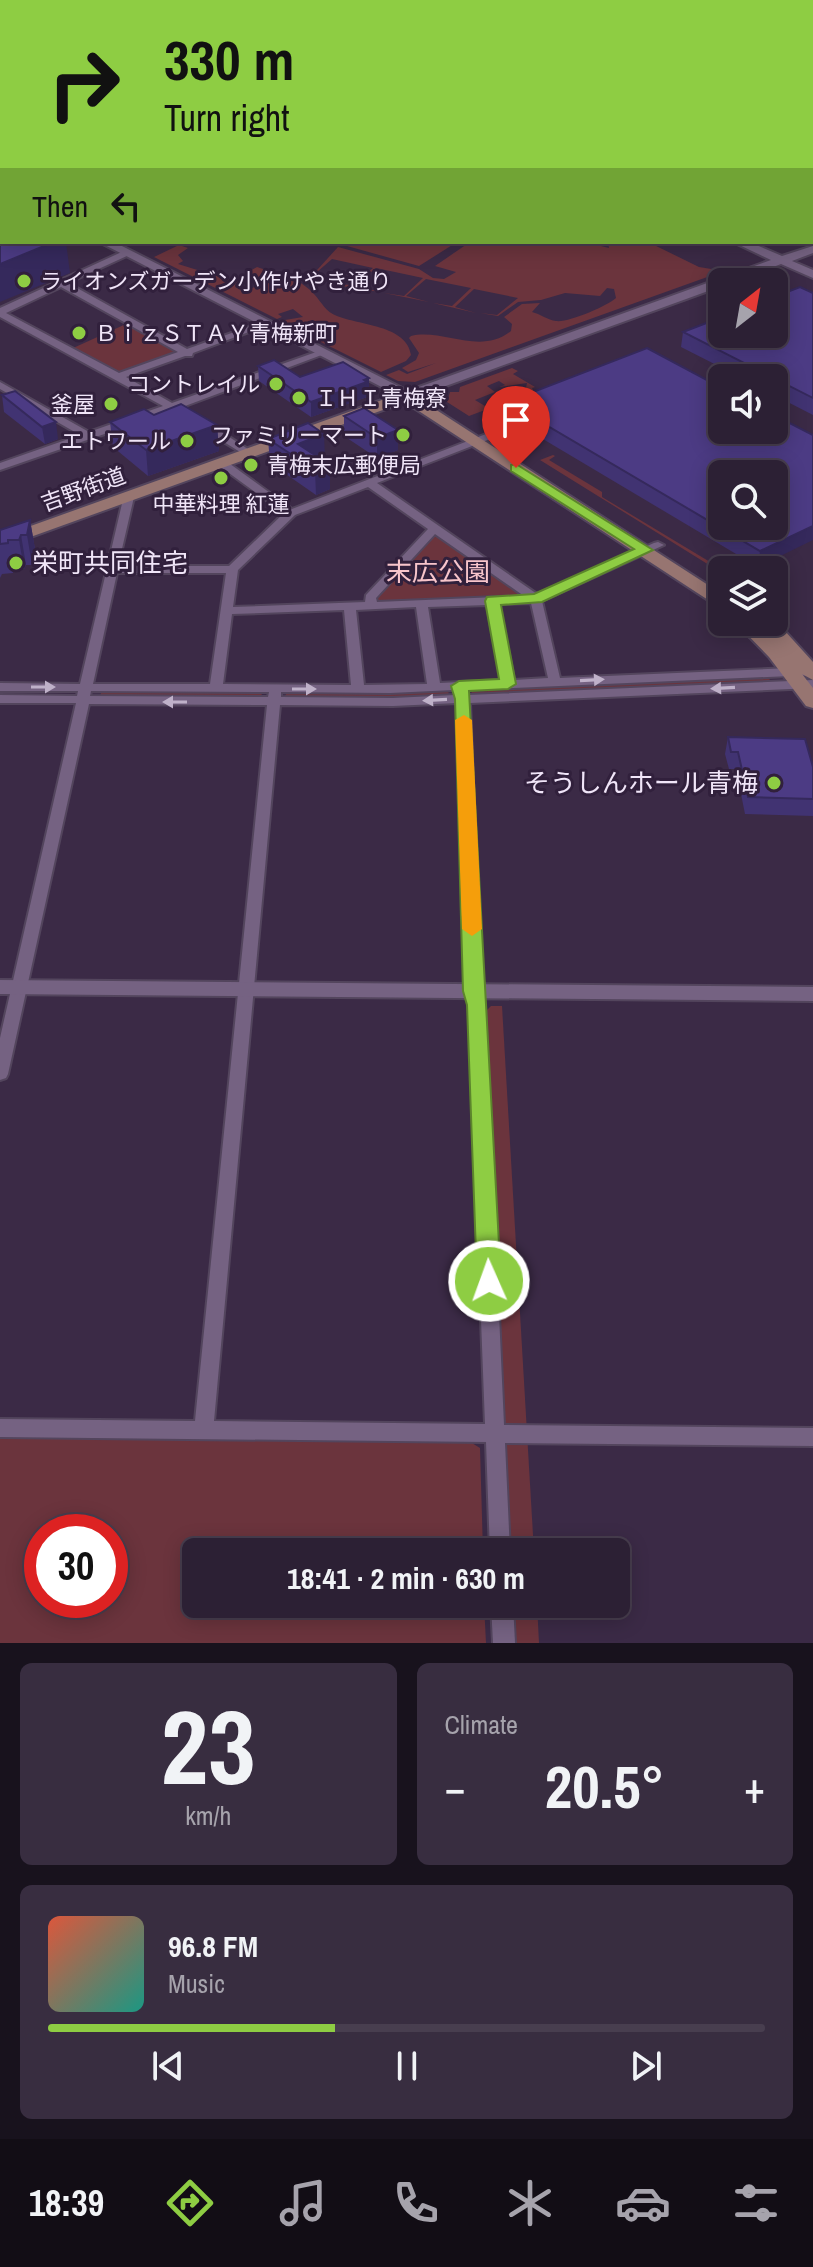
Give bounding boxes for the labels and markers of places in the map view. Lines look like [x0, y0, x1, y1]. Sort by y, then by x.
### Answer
place label: ライオンズガーデン小作けやき通り [40, 266, 392, 296]
marker: ライオンズガーデン小作けやき通り [15, 272, 33, 290]
place label: ＢｉｚＳＴＡＹ青梅新町 [95, 318, 337, 348]
marker: ＢｉｚＳＴＡＹ青梅新町 [70, 324, 88, 342]
place label: コントレイル [128, 369, 260, 399]
marker: コントレイル [267, 375, 285, 393]
place label: ＩＨＩ青梅寮 [315, 383, 447, 413]
pin [482, 386, 550, 468]
place label: 釜屋 [51, 389, 95, 419]
marker: ＩＨＩ青梅寮 [290, 389, 308, 407]
marker: 釜屋 [102, 395, 120, 413]
place label: ファミリーマート [211, 420, 387, 450]
place label: エトワール [61, 426, 171, 456]
marker: ファミリーマート [394, 426, 412, 444]
marker: エトワール [178, 432, 196, 450]
place label: 青梅末広郵便局 [267, 450, 421, 480]
marker: 青梅末広郵便局 [242, 456, 260, 474]
marker: 中華料理 紅蓮 [212, 469, 230, 487]
place label: 中華料理 紅蓮 [152, 489, 290, 519]
place label: 栄町共同住宅 [32, 545, 188, 580]
marker: 栄町共同住宅 [7, 554, 25, 572]
place label: そうしんホール青梅 [524, 765, 758, 800]
marker: そうしんホール青梅 [765, 774, 783, 792]

